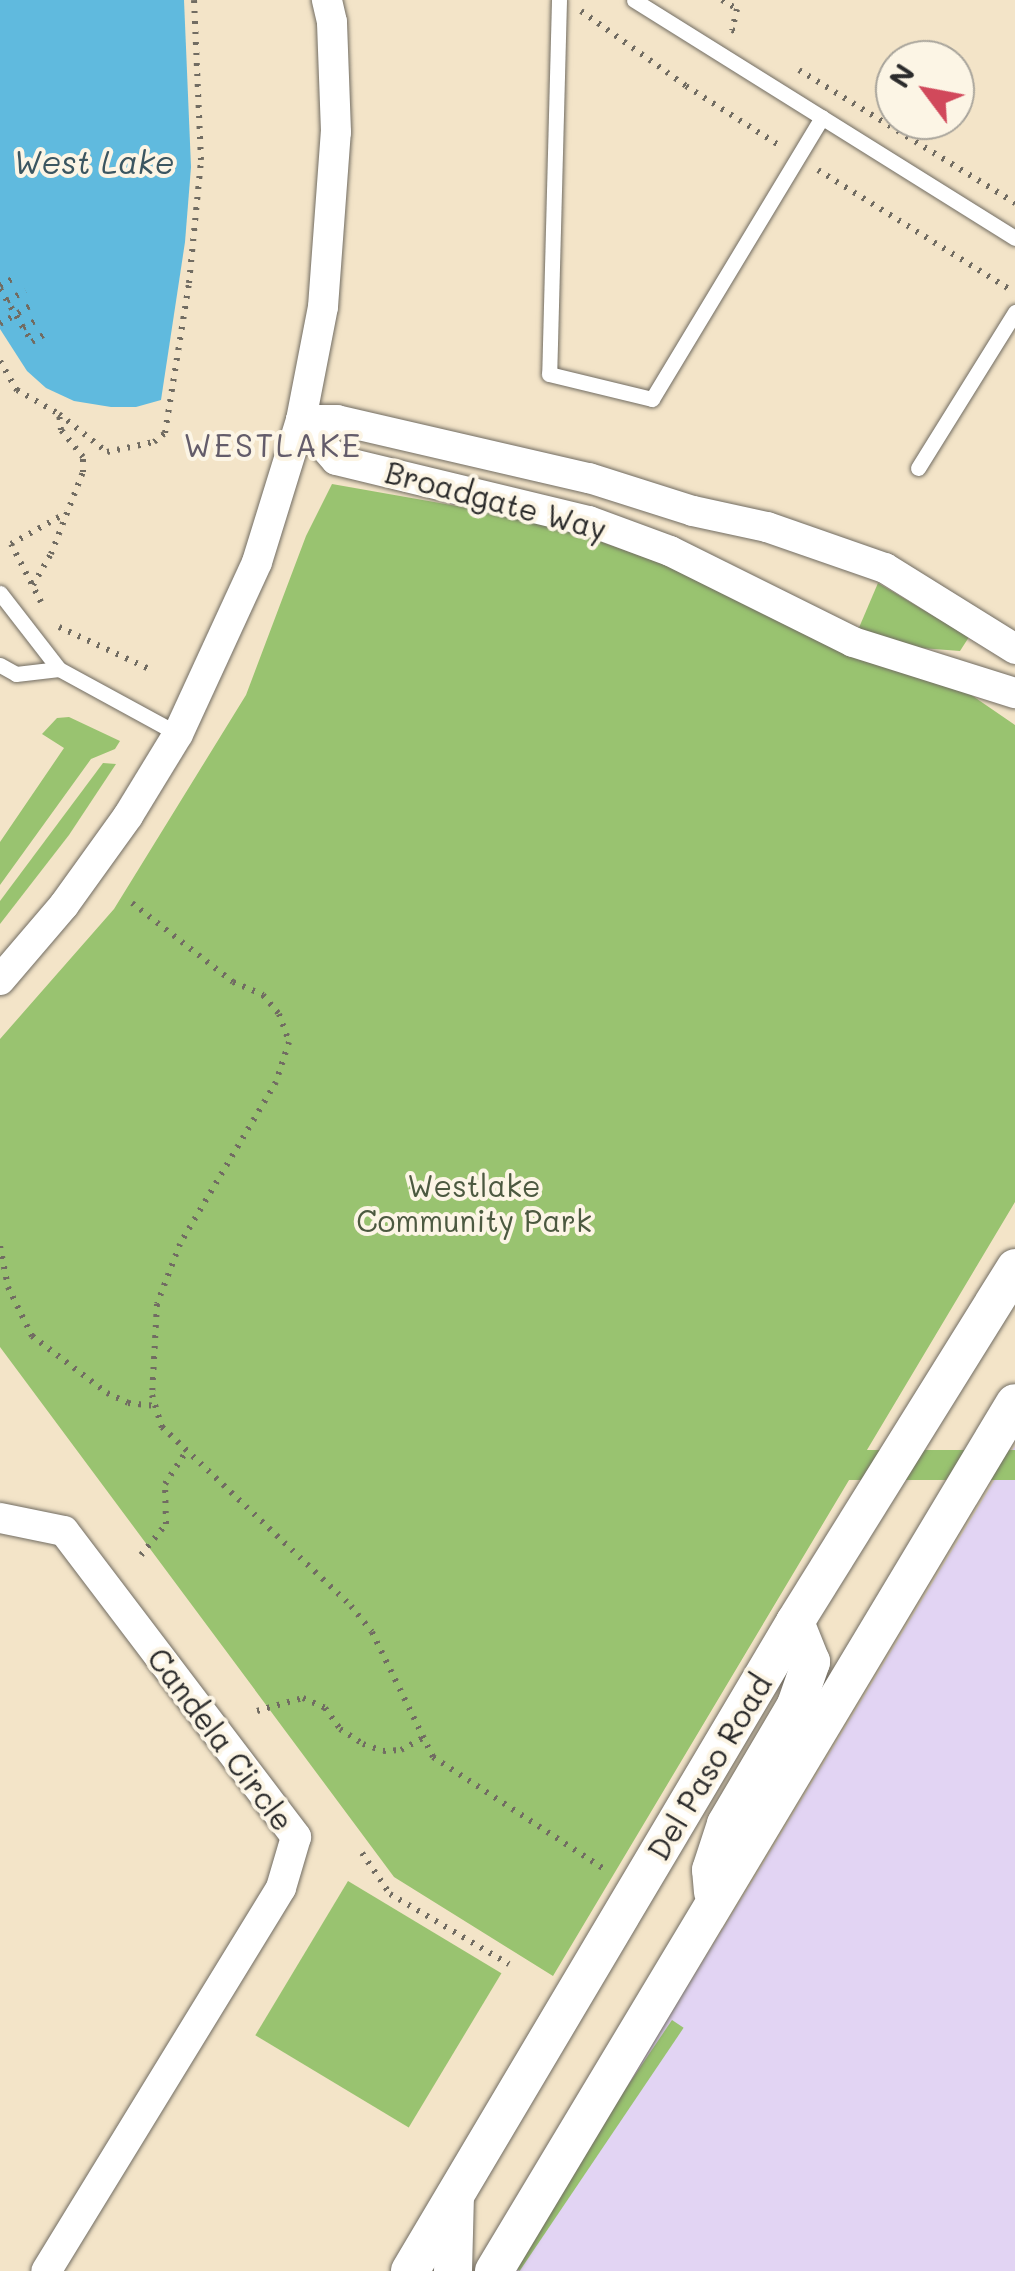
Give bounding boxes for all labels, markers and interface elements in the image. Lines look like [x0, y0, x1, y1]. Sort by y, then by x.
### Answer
north arrow [875, 40, 975, 140]
text: N [880, 57, 922, 94]
water label: West Lake [13, 142, 175, 180]
district label: WESTLAKE [183, 425, 363, 463]
street label: Broadgate Way [382, 453, 610, 547]
park label: Westlake Community Park [356, 1167, 592, 1238]
street label: Candela Circle [141, 1641, 301, 1837]
street label: Del Paso Road [639, 1668, 779, 1866]

